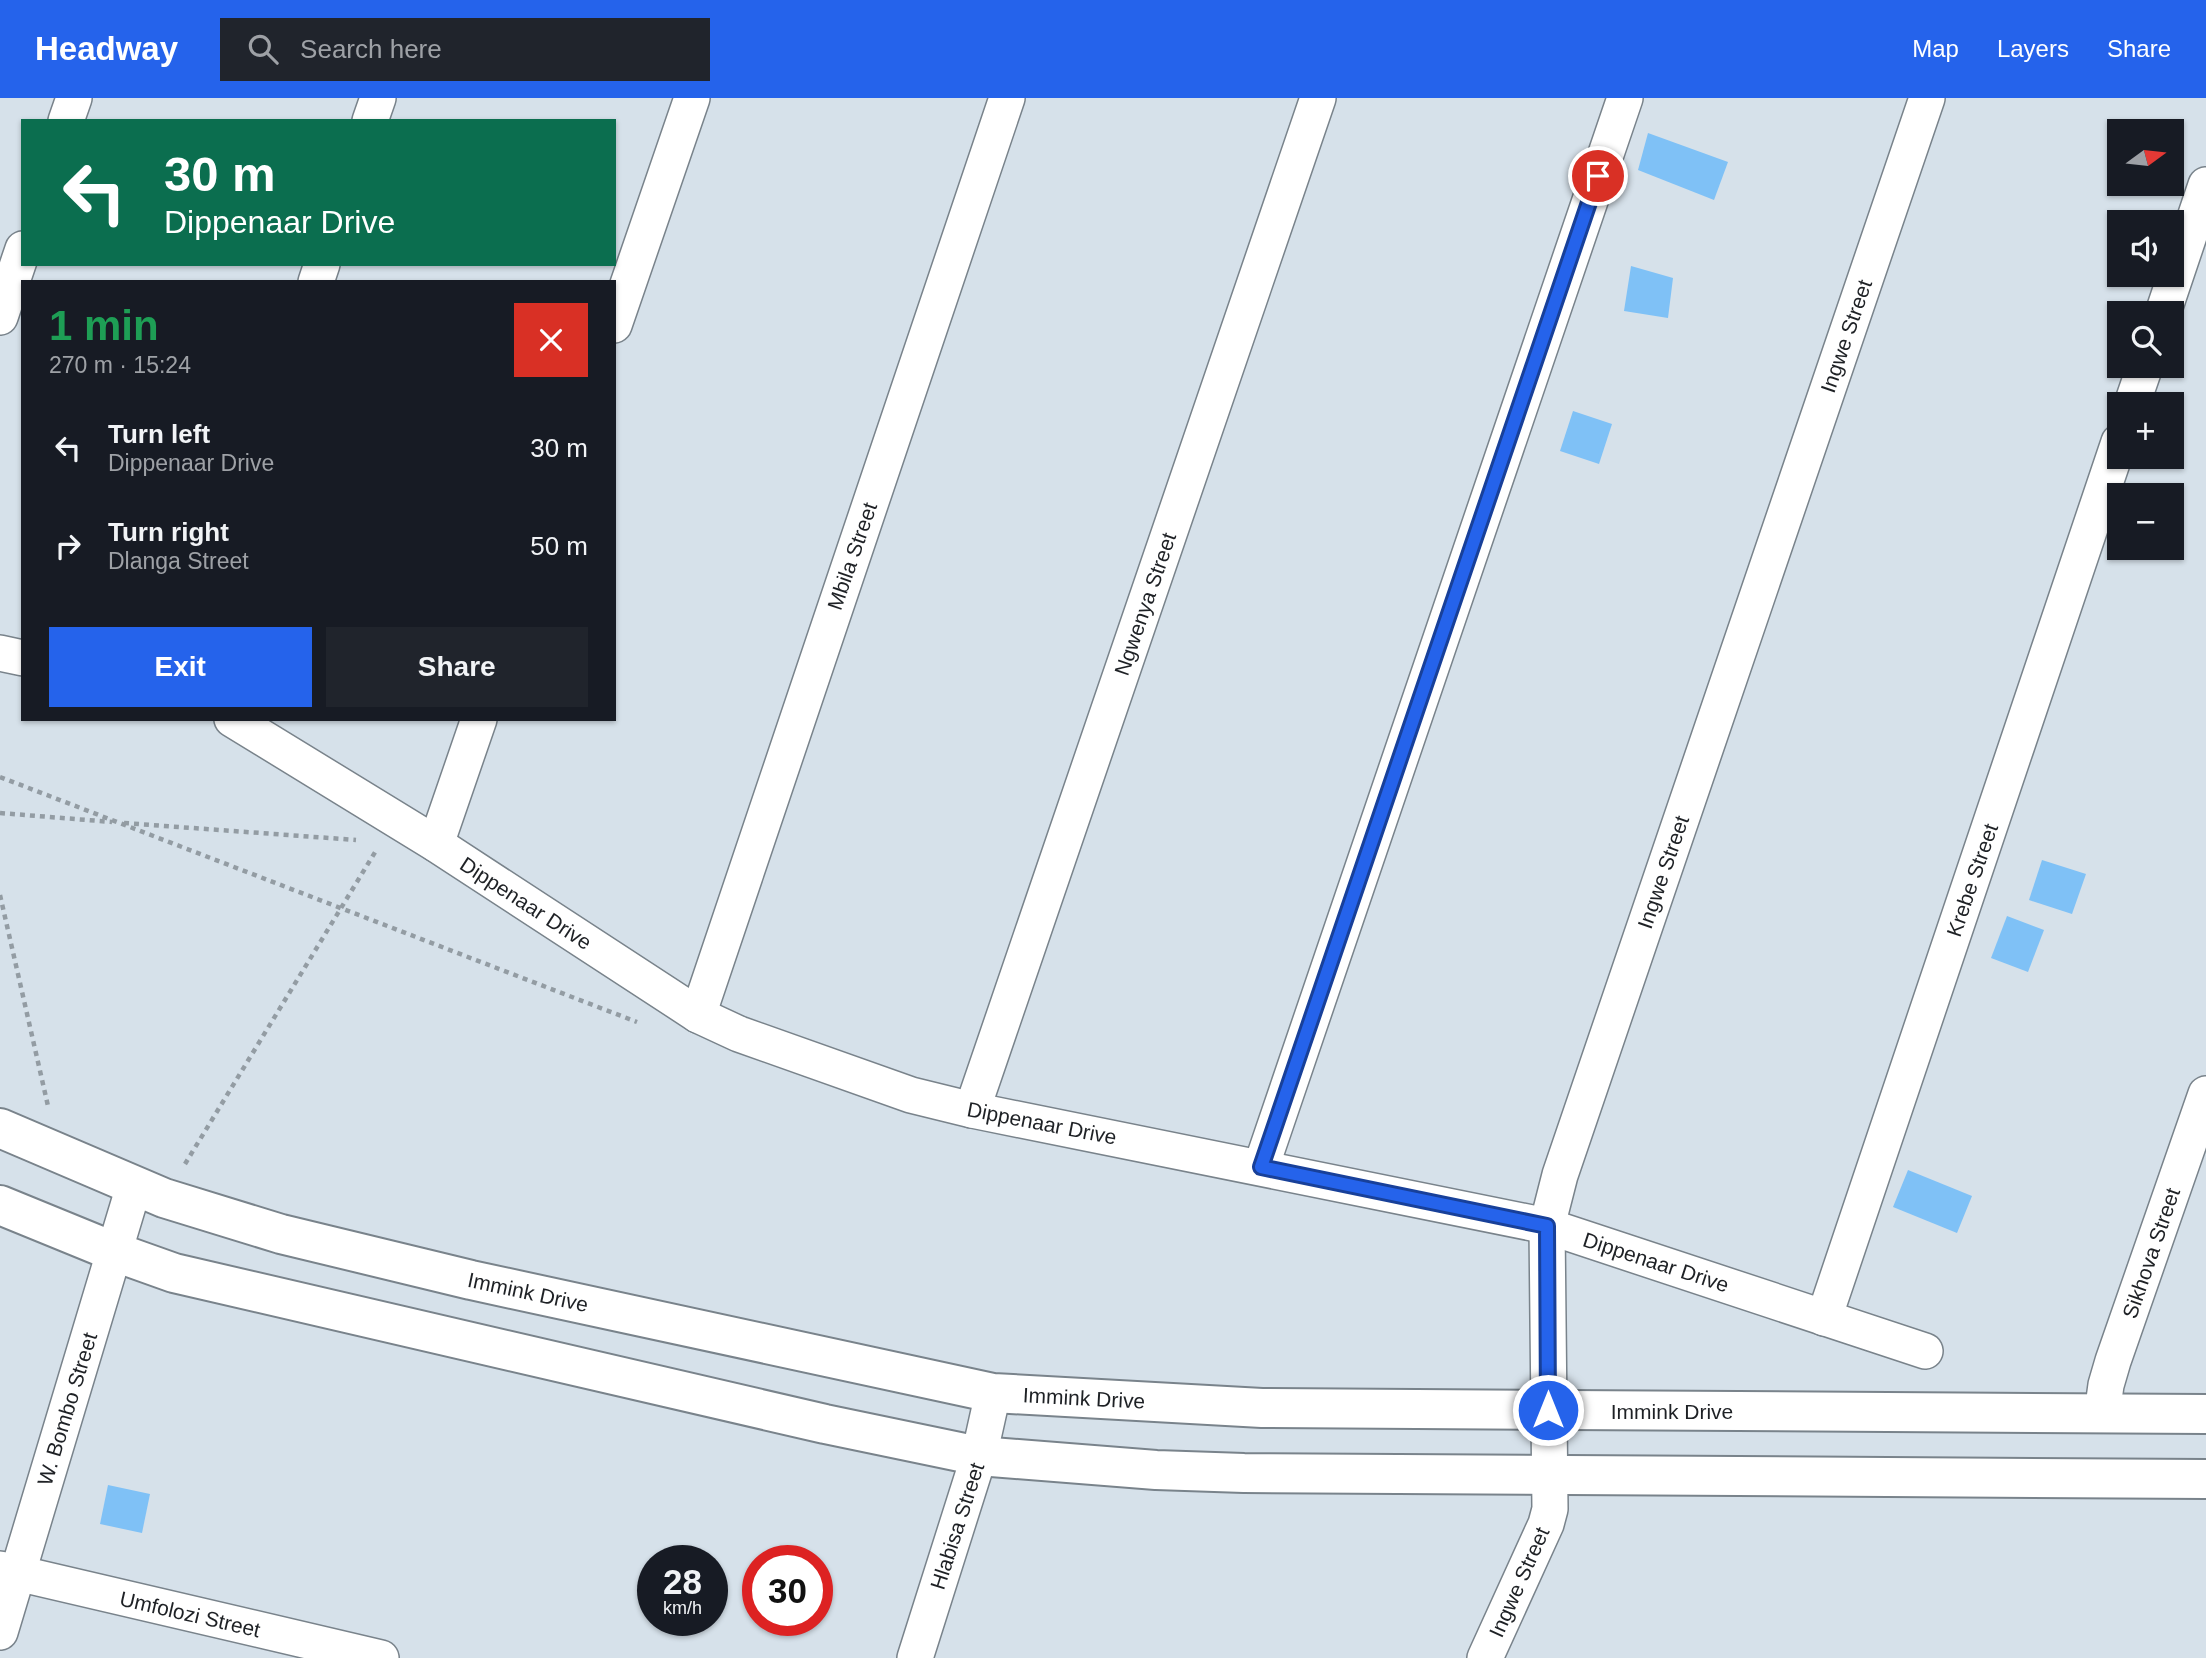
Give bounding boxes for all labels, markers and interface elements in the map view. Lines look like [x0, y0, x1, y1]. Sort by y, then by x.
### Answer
search box [220, 18, 710, 81]
text: Headway [35, 30, 178, 67]
icon: search [244, 30, 282, 68]
text: Search here [300, 34, 442, 64]
text: Map [1912, 35, 1959, 62]
text: Layers [1997, 35, 2069, 62]
text: Share [2107, 35, 2171, 62]
north arrow [2107, 119, 2184, 196]
map controls [2107, 119, 2184, 560]
pin [1568, 146, 1628, 206]
icon: left [49, 147, 140, 238]
text: 30 m [164, 147, 276, 201]
icon: arrive [1579, 157, 1617, 195]
text: Dippenaar Drive [164, 204, 395, 240]
button: sound [2107, 210, 2184, 287]
street label: Ingwe Street [1816, 276, 1876, 395]
button: search [2107, 301, 2184, 378]
text: 1 min [49, 302, 159, 349]
button: close [514, 303, 588, 377]
text: 270 m · 15:24 [49, 352, 191, 378]
button: + [2107, 392, 2184, 469]
text: Turn left [108, 419, 210, 449]
icon: left [49, 429, 87, 467]
text: 30 m [530, 433, 588, 463]
text: Dippenaar Drive [108, 450, 274, 476]
button: − [2107, 483, 2184, 560]
street label: Mbila Street [823, 499, 881, 613]
text: Turn right [108, 517, 229, 547]
icon: right [49, 527, 87, 565]
street label: Ngwenya Street [1110, 529, 1180, 678]
text: 50 m [530, 531, 588, 561]
text: Dlanga Street [108, 548, 249, 574]
button: Exit [49, 627, 312, 707]
button: Share [326, 627, 588, 707]
street label: Ingwe Street [1633, 812, 1693, 931]
street label: Krebe Street [1942, 820, 2002, 939]
street label: Dippenaar Drive [456, 852, 596, 954]
street label: Dippenaar Drive [965, 1097, 1119, 1149]
street label: Sikhova Street [2118, 1185, 2184, 1321]
street label: Dippenaar Drive [1580, 1228, 1732, 1296]
street label: Immink Drive [466, 1268, 590, 1316]
street label: W. Bombo Street [33, 1330, 101, 1488]
position arrow [1511, 1373, 1585, 1447]
street label: Immink Drive [1022, 1383, 1146, 1413]
street label: Immink Drive [1611, 1400, 1733, 1423]
street label: Hlabisa Street [926, 1460, 988, 1592]
street label: Ingwe Street [1485, 1523, 1554, 1641]
speed limit sign: 30 [742, 1545, 833, 1636]
text: 28 [663, 1562, 702, 1601]
street label: Umfolozi Street [117, 1587, 263, 1641]
text: km/h [663, 1598, 702, 1618]

